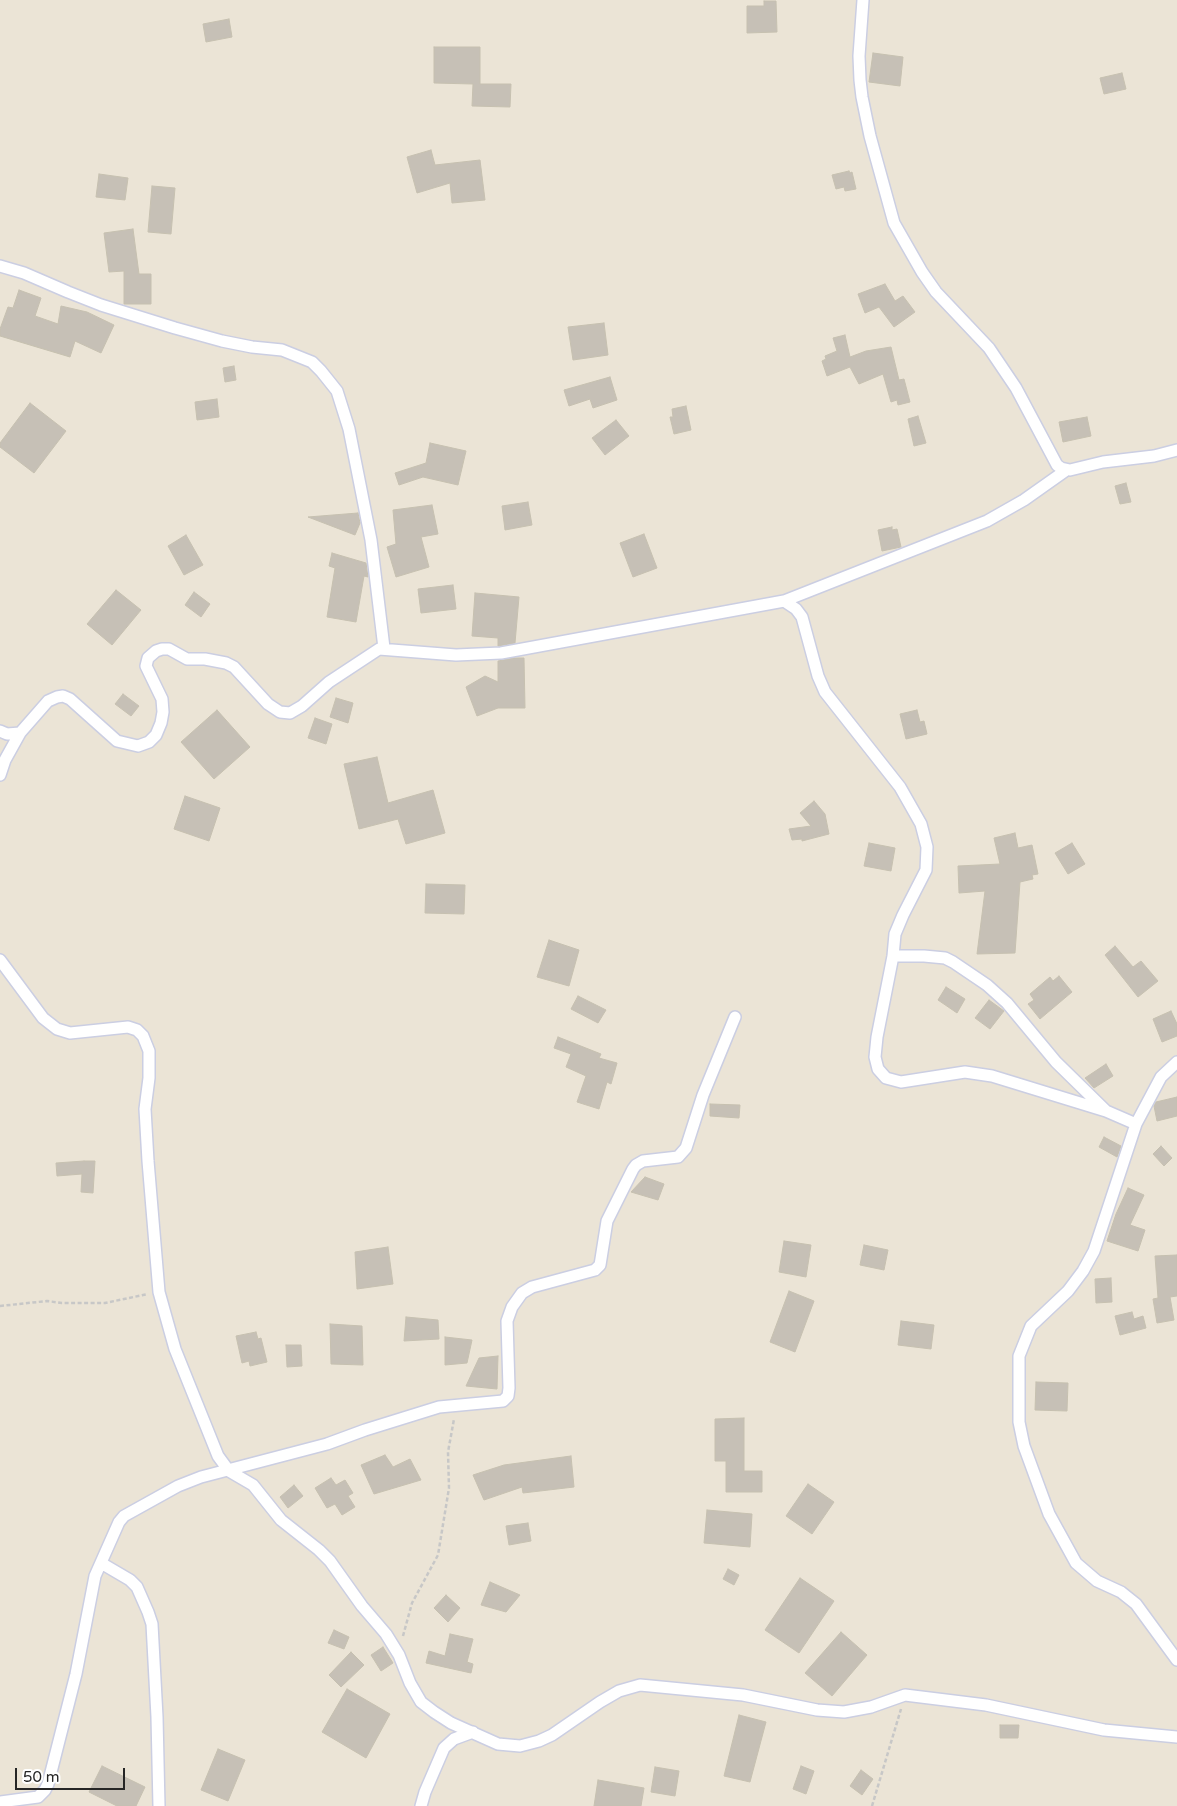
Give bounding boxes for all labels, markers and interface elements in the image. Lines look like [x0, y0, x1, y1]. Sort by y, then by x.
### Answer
scale bar [18, 1758, 128, 1790]
text: 50 m [23, 1768, 60, 1786]

